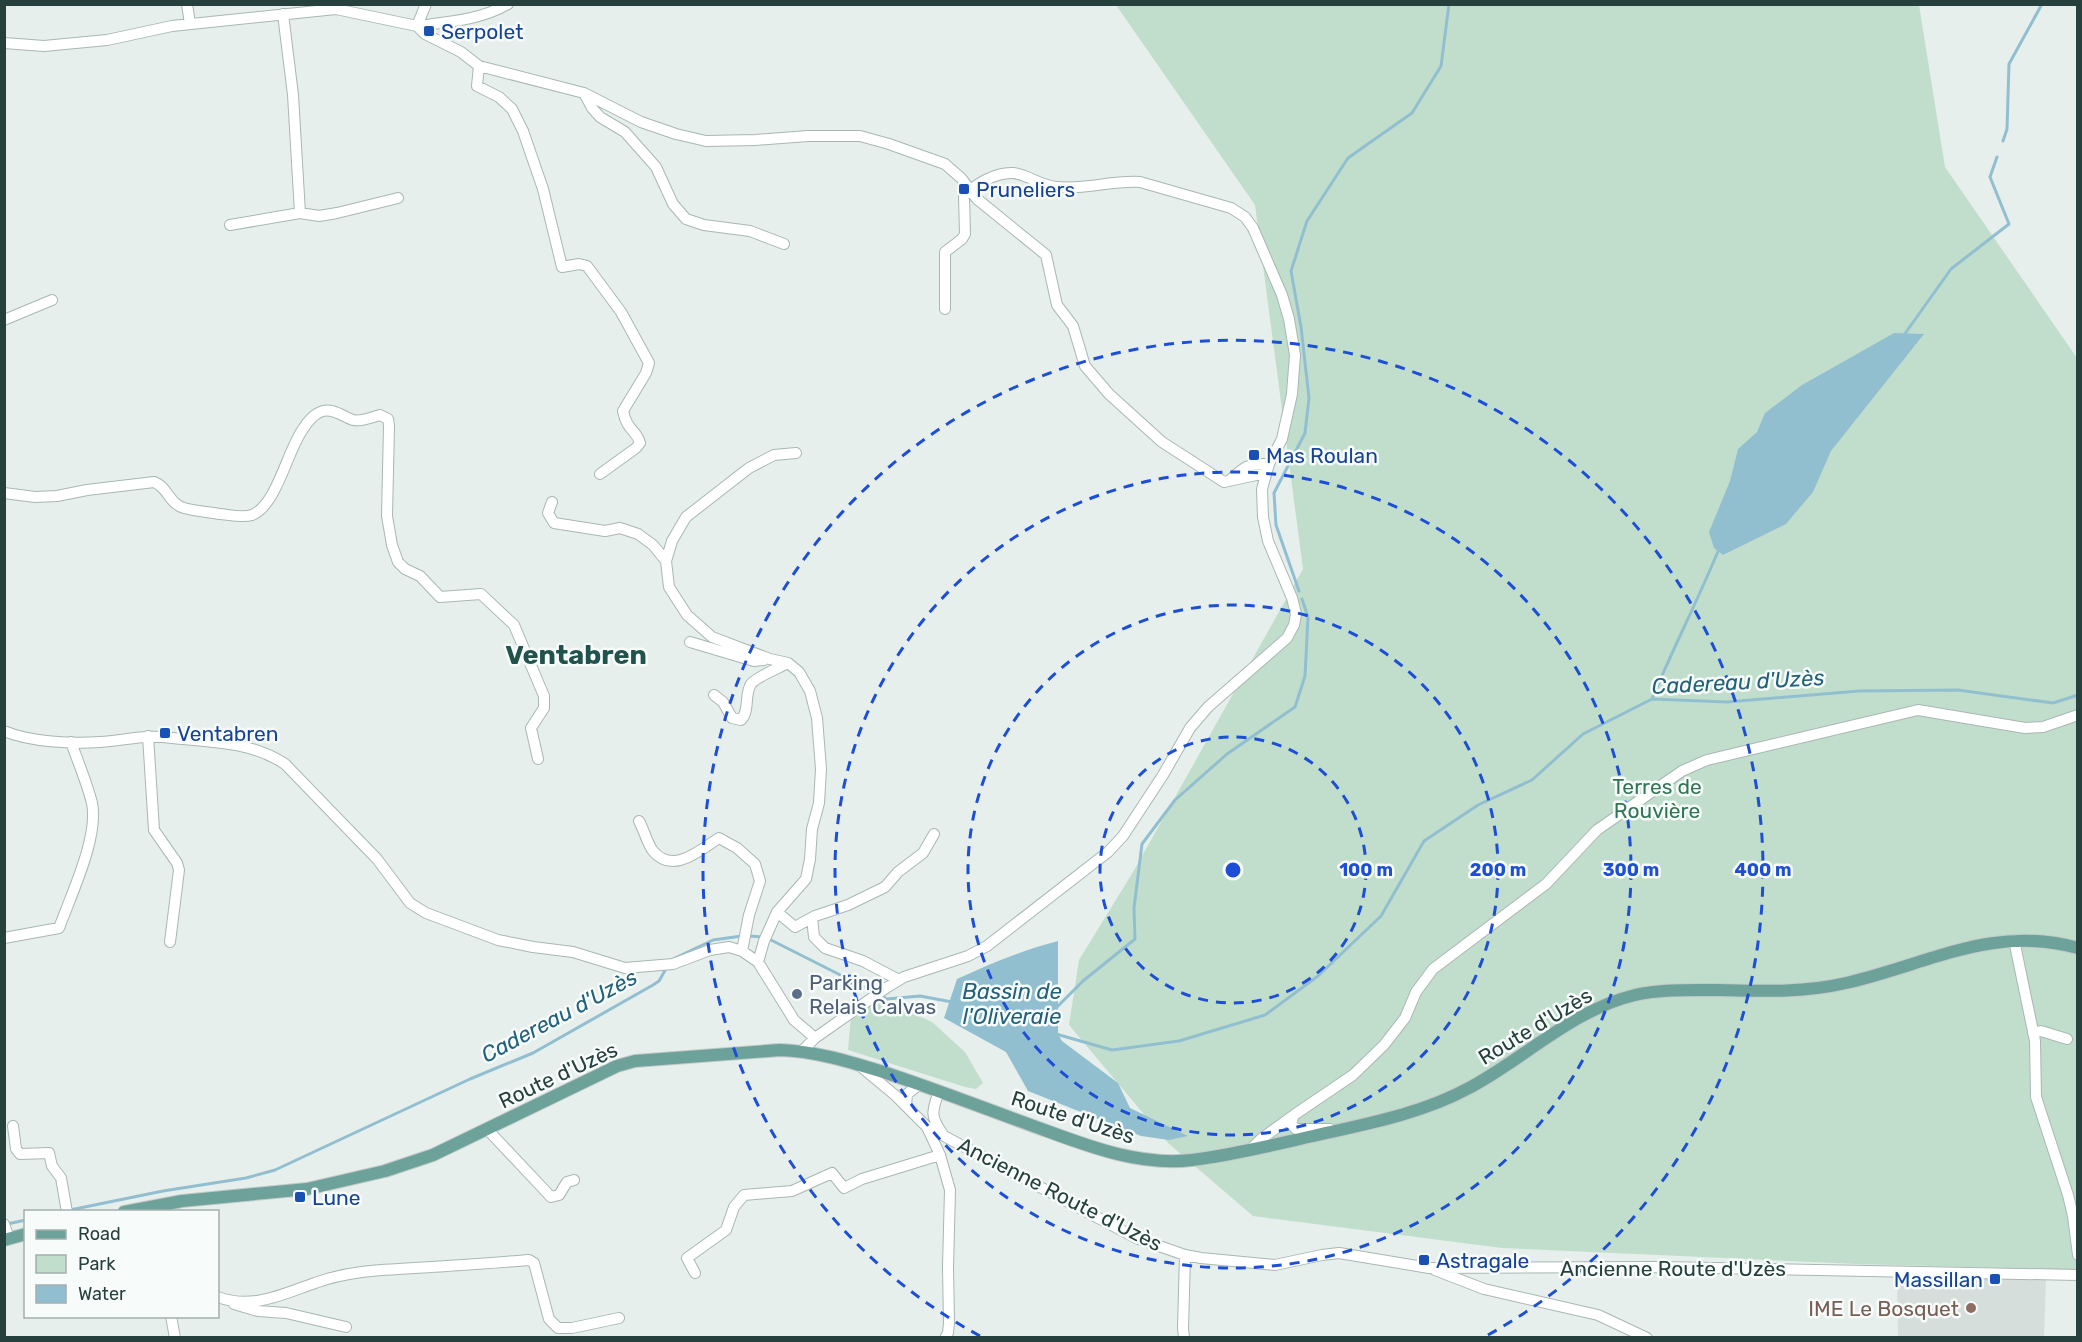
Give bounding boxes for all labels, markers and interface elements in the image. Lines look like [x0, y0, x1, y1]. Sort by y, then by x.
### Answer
place label: Serpolet [441, 19, 523, 44]
marker: Serpolet [422, 24, 436, 38]
place label: Pruneliers [976, 177, 1075, 202]
marker: Pruneliers [957, 182, 971, 196]
place label: Mas Roulan [1266, 443, 1378, 468]
marker: Mas Roulan [1247, 448, 1261, 462]
district label: Ventabren [505, 639, 647, 671]
water label: Cadereau d'Uzès [1651, 664, 1825, 700]
place label: Ventabren [177, 721, 279, 746]
marker: Ventabren [158, 726, 172, 740]
park label: Terres de Rouvière [1612, 774, 1702, 823]
text: 100 m [1339, 859, 1393, 881]
text: 200 m [1470, 859, 1526, 881]
text: 300 m [1603, 859, 1659, 881]
text: 400 m [1734, 859, 1792, 881]
centre of rings [1223, 860, 1243, 880]
water label: Cadereau d'Uzès [476, 964, 642, 1068]
place label: Parking Relais Calvas [809, 970, 936, 1019]
water label: Bassin de l'Oliveraie [962, 978, 1062, 1030]
street label: Route d'Uzès [1474, 982, 1596, 1070]
marker: Parking Relais Calvas [790, 987, 804, 1001]
street label: Route d'Uzès [495, 1037, 621, 1113]
street label: Route d'Uzès [1008, 1085, 1138, 1149]
street label: Ancienne Route d'Uzès [954, 1132, 1166, 1256]
place label: Lune [312, 1185, 361, 1210]
marker: Lune [293, 1190, 307, 1204]
legend [24, 1210, 219, 1318]
text: Road [78, 1223, 121, 1245]
place label: Astragale [1436, 1248, 1529, 1273]
text: Park [78, 1253, 116, 1275]
marker: Astragale [1417, 1253, 1431, 1267]
street label: Ancienne Route d'Uzès [1560, 1256, 1786, 1281]
place label: Massillan [1894, 1267, 1983, 1292]
marker: Massillan [1988, 1272, 2002, 1286]
text: Water [78, 1283, 126, 1305]
place label: IME Le Bosquet [1808, 1296, 1959, 1321]
marker: IME Le Bosquet [1964, 1301, 1978, 1315]

